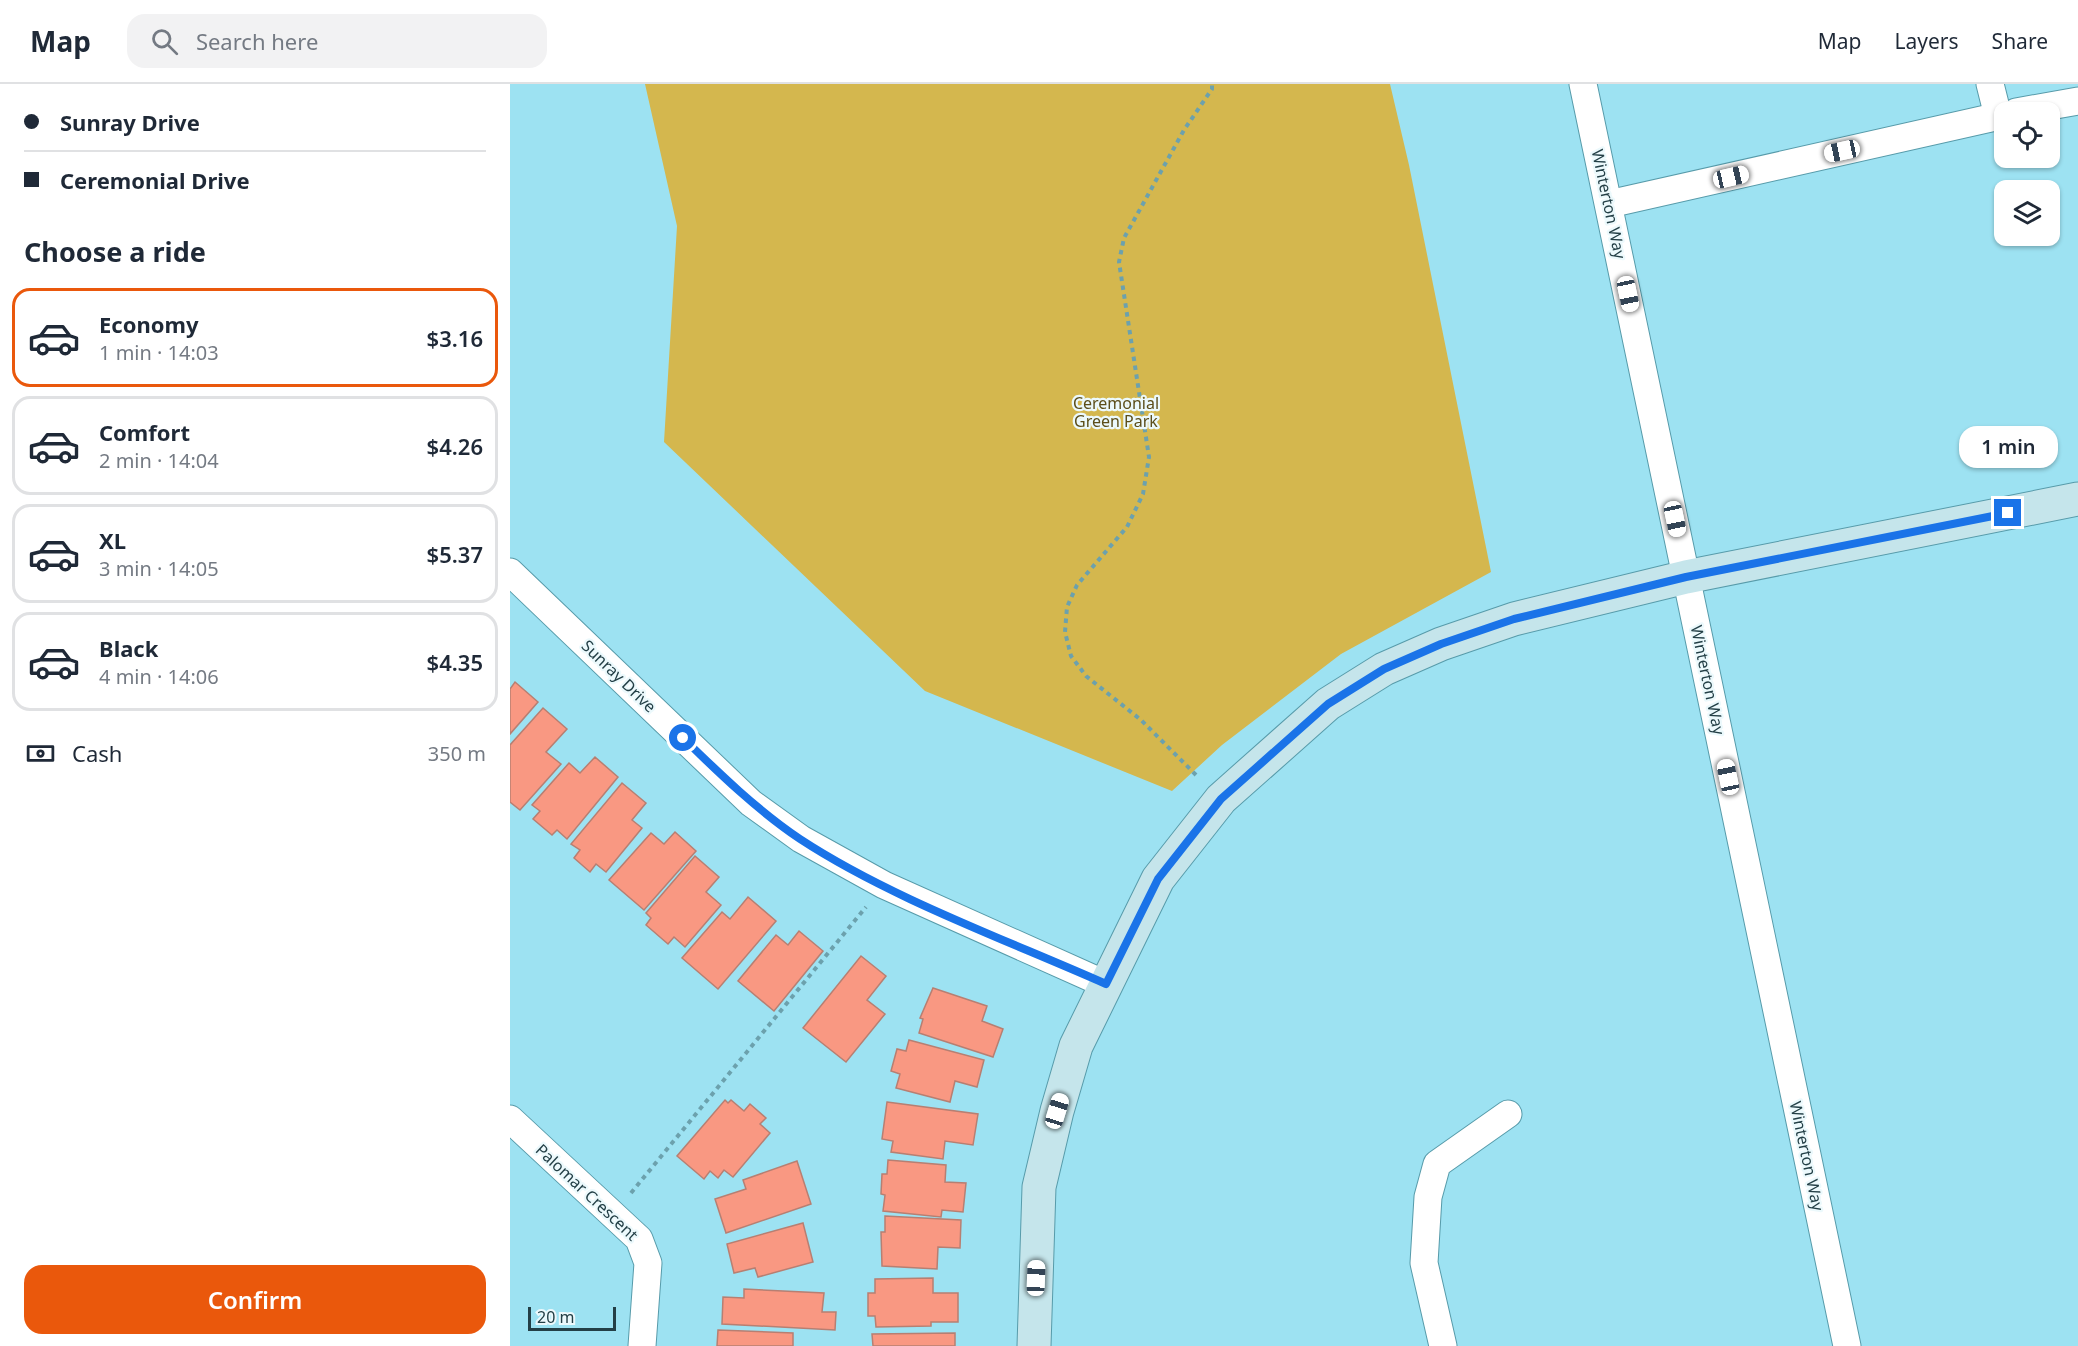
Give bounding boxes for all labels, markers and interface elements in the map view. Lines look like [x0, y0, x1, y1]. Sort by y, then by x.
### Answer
search box [127, 14, 547, 68]
text: Map [30, 22, 91, 60]
icon: search [148, 25, 181, 58]
text: Search here [196, 26, 318, 56]
text: Map [1818, 27, 1862, 55]
text: Layers [1895, 27, 1959, 55]
text: Share [1992, 27, 2048, 55]
map controls [1994, 102, 2060, 246]
button: locate [1994, 102, 2060, 168]
text: Sunray Drive [60, 107, 200, 137]
car [1823, 138, 1861, 164]
street label: Winterton Way [1587, 147, 1632, 262]
car [1711, 164, 1751, 190]
text: Ceremonial Drive [60, 165, 250, 195]
button: layers [1994, 180, 2060, 246]
text: Choose a ride [24, 233, 206, 270]
car [1615, 275, 1641, 313]
text: Economy [99, 309, 198, 339]
icon: car [27, 311, 81, 365]
text: $3.16 [427, 323, 483, 353]
text: 1 min · 14:03 [99, 339, 219, 366]
park label: Ceremonial Green Park [1073, 392, 1159, 432]
text: Comfort [99, 417, 190, 447]
icon: car [27, 419, 81, 473]
callout: 1 min [1958, 426, 2057, 468]
text: $4.26 [427, 431, 483, 461]
text: 1 min [1981, 433, 2036, 460]
text: 2 min · 14:04 [99, 447, 219, 474]
route end [1994, 499, 2021, 526]
car [1662, 500, 1688, 538]
text: XL [99, 525, 126, 555]
icon: car [27, 527, 81, 581]
text: $5.37 [427, 539, 483, 569]
text: 3 min · 14:05 [99, 555, 219, 582]
street label: Winterton Way [1686, 623, 1731, 738]
text: Black [99, 633, 158, 663]
icon: car [27, 635, 81, 689]
street label: Sunray Drive [577, 635, 661, 717]
text: $4.35 [427, 647, 483, 677]
text: 4 min · 14:06 [99, 663, 219, 690]
route start [669, 724, 696, 751]
icon: cash [24, 737, 57, 770]
text: Cash [72, 738, 122, 768]
text: 350 m [428, 740, 486, 767]
car [1715, 758, 1741, 796]
car [1043, 1091, 1071, 1131]
street label: Winterton Way [1785, 1099, 1830, 1214]
street label: Palomar Crescent [531, 1139, 643, 1245]
car [1026, 1260, 1046, 1296]
button: Confirm [24, 1265, 486, 1334]
scale bar [528, 1304, 616, 1332]
text: 20 m [537, 1306, 574, 1328]

